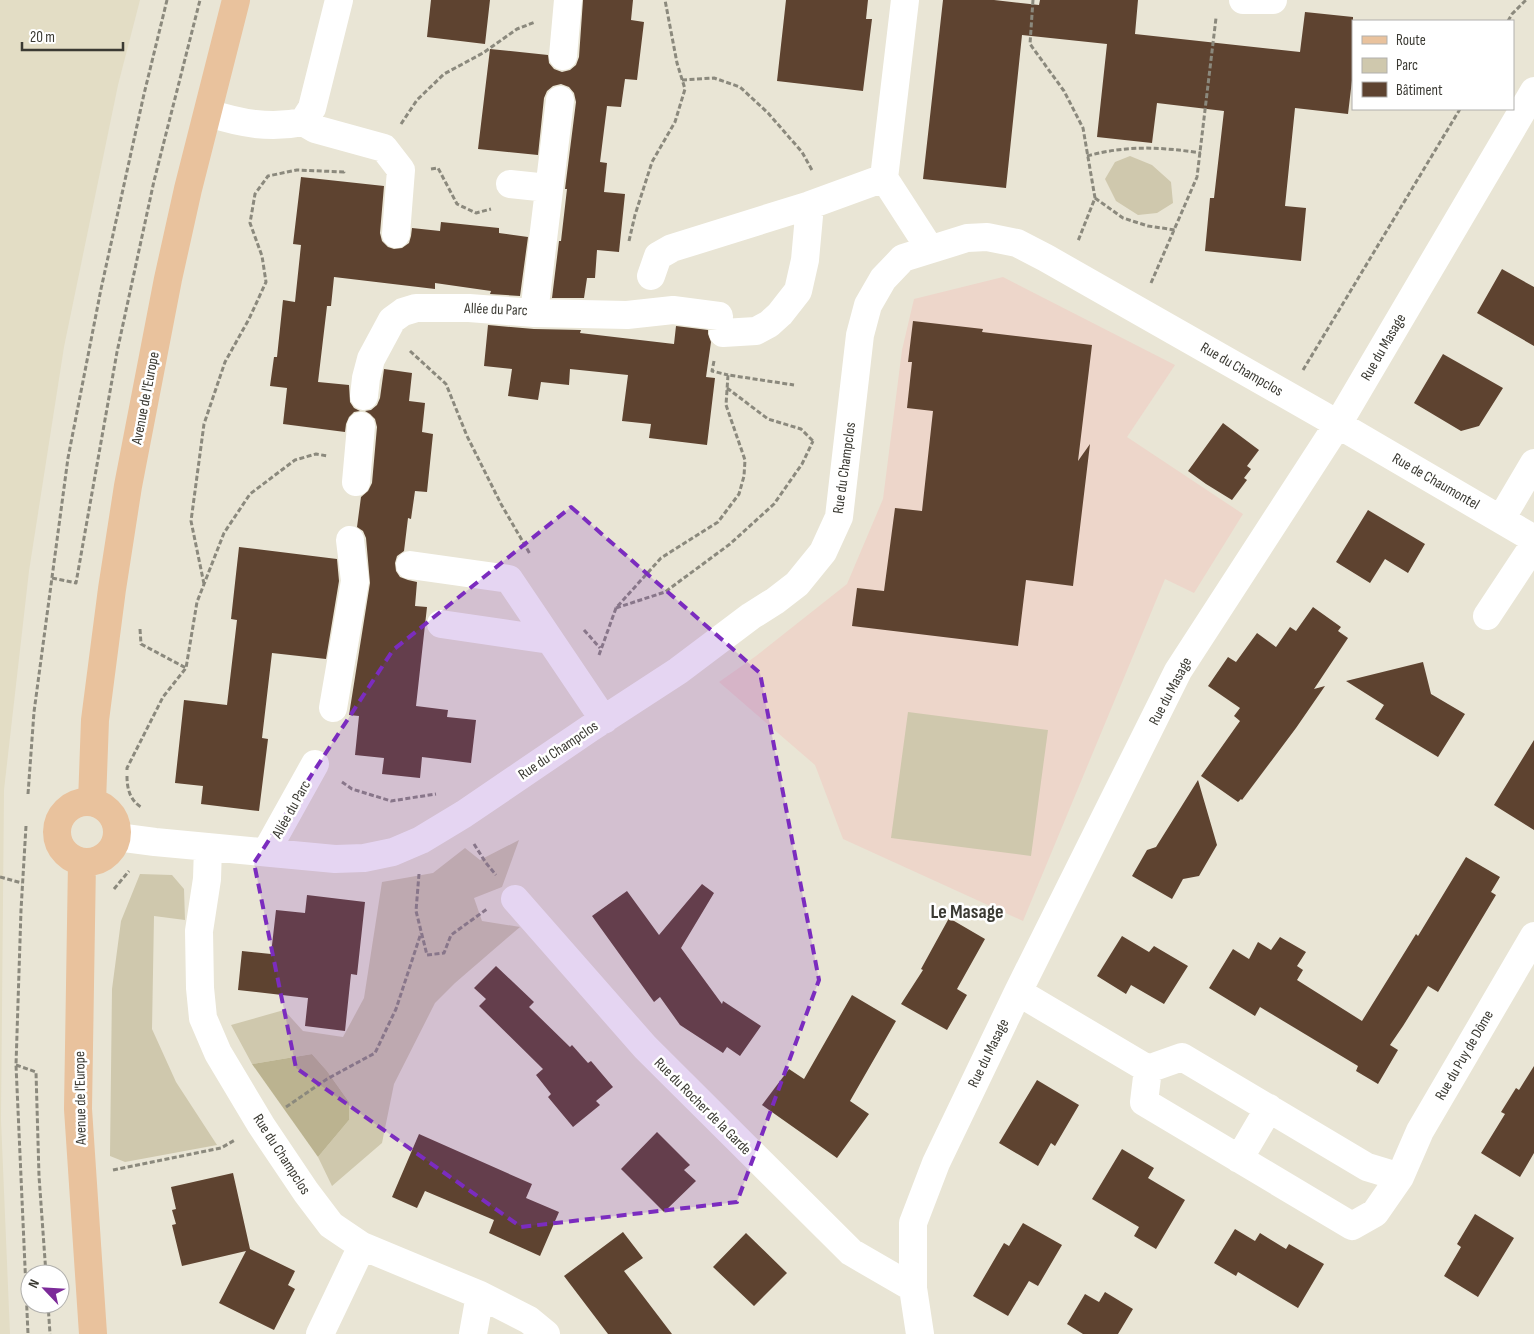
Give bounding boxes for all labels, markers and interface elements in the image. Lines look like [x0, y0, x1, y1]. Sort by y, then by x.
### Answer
scale bar [22, 20, 124, 52]
legend [1352, 20, 1514, 110]
text: 20 m [30, 28, 55, 47]
text: Route [1396, 31, 1426, 50]
text: Parc [1396, 56, 1418, 75]
text: Bâtiment [1396, 81, 1443, 100]
street label: Allée du Parc [463, 299, 528, 320]
street label: Rue du Masage [1357, 310, 1410, 384]
street label: Rue du Champclos [1197, 338, 1286, 401]
street label: Avenue de l'Europe [127, 350, 164, 447]
street label: Rue du Champclos [829, 421, 860, 515]
street label: Rue de Chaumontel [1389, 449, 1483, 514]
street label: Rue du Masage [1145, 654, 1196, 728]
street label: Rue du Champclos [515, 717, 602, 784]
street label: Allée du Parc [267, 777, 315, 843]
district label: Le Masage [931, 900, 1003, 924]
street label: Rue du Puy de Dôme [1431, 1007, 1498, 1104]
street label: Rue du Masage [964, 1016, 1013, 1091]
street label: Avenue de l'Europe [70, 1051, 91, 1146]
street label: Rue du Rocher de la Garde [650, 1054, 755, 1159]
street label: Rue du Champclos [248, 1110, 315, 1198]
north arrow [20, 1264, 70, 1314]
text: N [24, 1277, 43, 1291]

